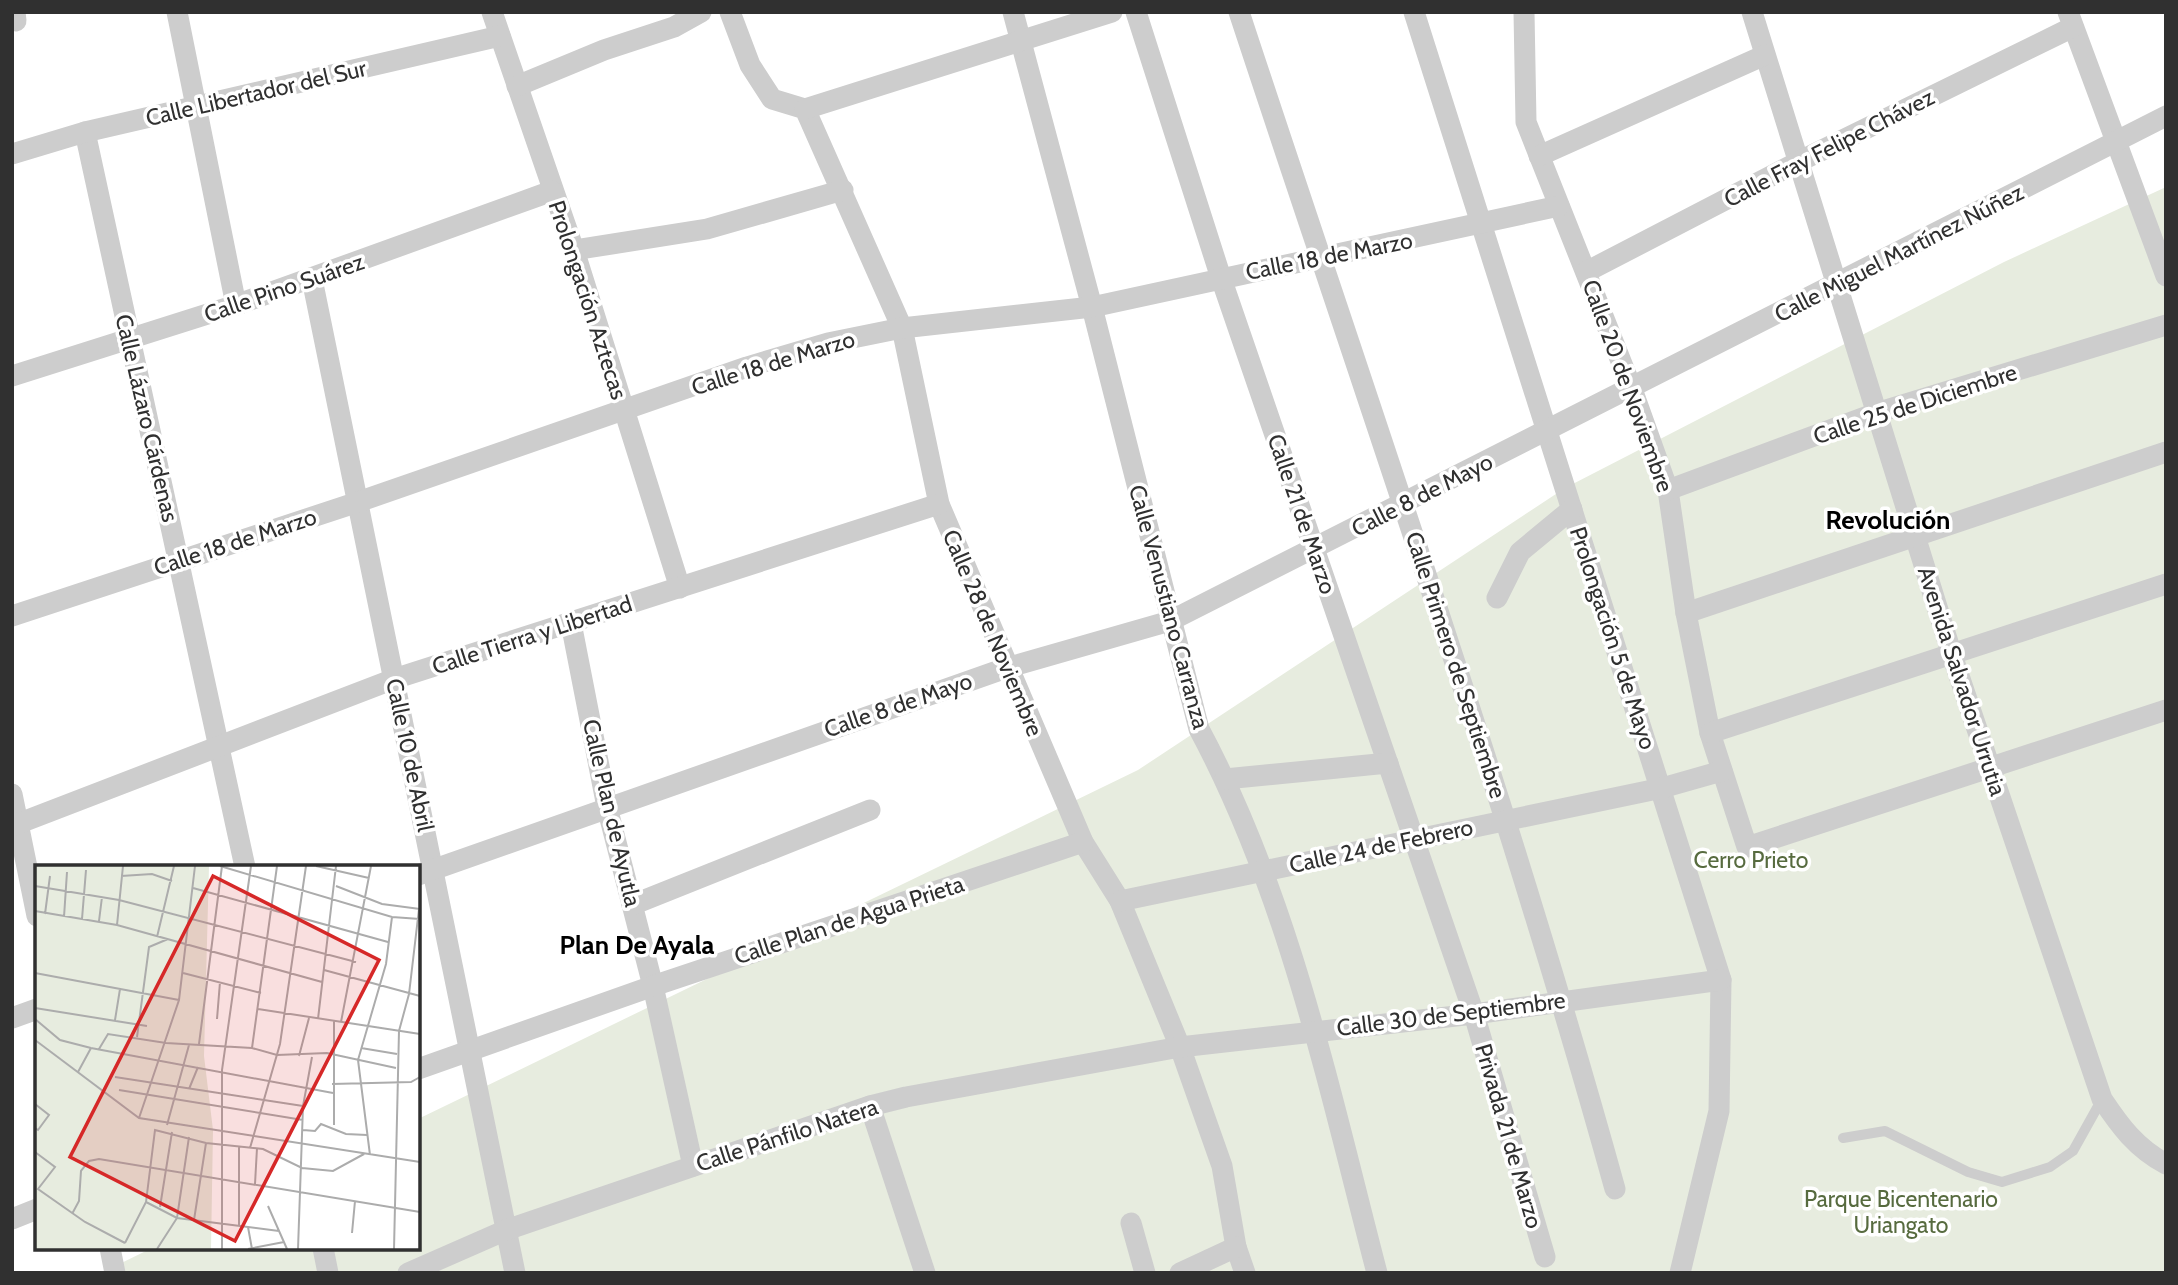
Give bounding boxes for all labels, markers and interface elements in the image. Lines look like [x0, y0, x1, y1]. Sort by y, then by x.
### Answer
street label: Calle Libertador del Sur [143, 54, 370, 132]
street label: Calle Fray Felipe Chávez [1719, 83, 1939, 213]
street label: Calle Miguel Martínez Núñez [1770, 178, 2028, 328]
street label: Prolongación Aztecas [543, 197, 633, 403]
street label: Calle 18 de Marzo [1243, 226, 1415, 286]
street label: Calle Pino Suárez [200, 247, 368, 328]
street label: Calle 20 de Noviembre [1577, 276, 1680, 496]
street label: Calle Lázaro Cárdenas [109, 311, 185, 525]
street label: Calle 18 de Marzo [688, 325, 858, 401]
street label: Calle 25 de Diciembre [1810, 358, 2021, 450]
street label: Calle 21 de Marzo [1262, 430, 1342, 598]
street label: Calle 8 de Mayo [1347, 447, 1497, 543]
street label: Calle Venustiano Carranza [1123, 482, 1215, 732]
street label: Calle 18 de Marzo [150, 503, 320, 581]
district label: Revolución [1826, 504, 1950, 536]
street label: Prolongación 5 de Mayo [1564, 523, 1662, 753]
street label: Calle 28 de Noviembre [937, 525, 1049, 741]
street label: Calle Primero de Septiembre [1400, 528, 1512, 802]
street label: Avenida Salvador Urrutia [1912, 563, 2012, 799]
street label: Calle Tierra y Libertad [428, 589, 636, 681]
street label: Calle 8 de Mayo [820, 667, 976, 743]
street label: Calle 10 de Abril [380, 676, 440, 835]
street label: Calle Plan de Ayutla [577, 717, 647, 909]
street label: Calle 24 de Febrero [1287, 813, 1475, 879]
park label: Cerro Prieto [1694, 846, 1808, 874]
inset map [35, 865, 420, 1250]
street label: Calle Plan de Agua Prieta [731, 870, 967, 970]
district label: Plan De Ayala [560, 929, 714, 961]
street label: Calle 30 de Septiembre [1335, 986, 1567, 1042]
street label: Privada 21 de Marzo [1469, 1040, 1549, 1232]
street label: Calle Pánfilo Natera [693, 1092, 881, 1178]
park label: Parque Bicentenario Uriangato [1804, 1185, 1998, 1239]

